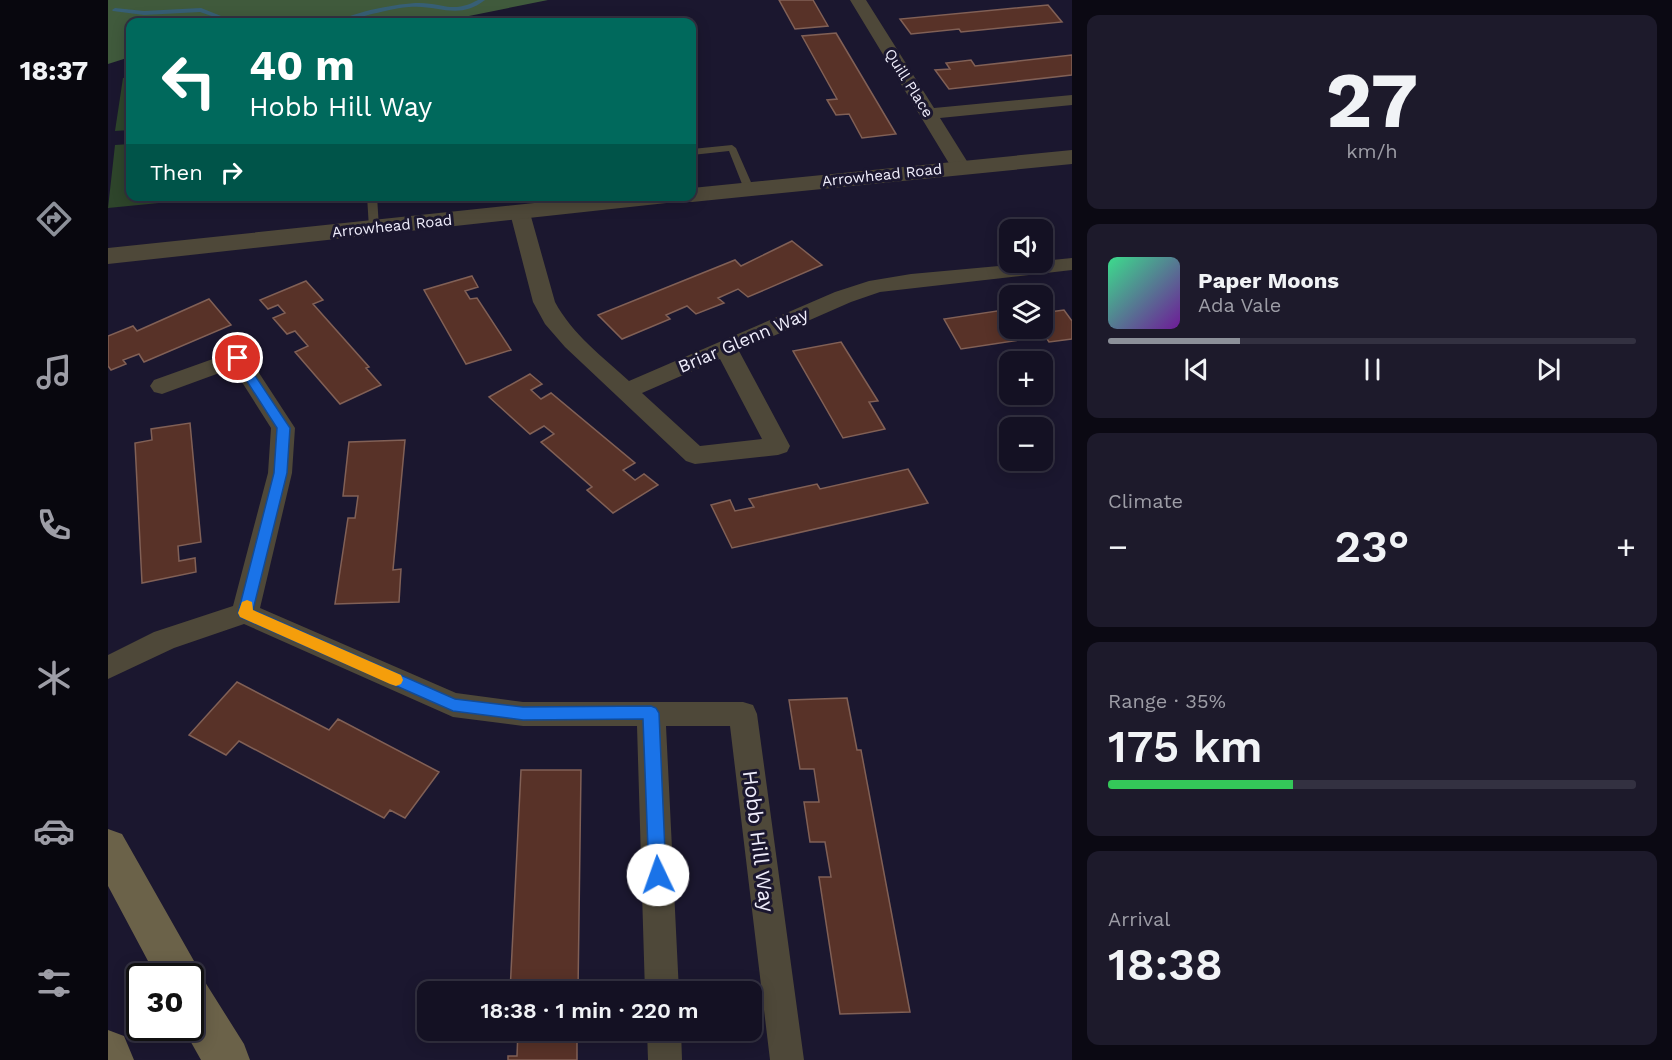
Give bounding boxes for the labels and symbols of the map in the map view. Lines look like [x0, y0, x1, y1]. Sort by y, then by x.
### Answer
street label: Quill Place [881, 45, 937, 121]
street label: Arrowhead Road [821, 160, 943, 190]
street label: Arrowhead Road [331, 211, 453, 241]
street label: Briar Glenn Way [675, 303, 812, 377]
pin [212, 332, 263, 383]
street label: Hobb Hill Way [738, 769, 780, 913]
position arrow [626, 843, 690, 907]
speed limit sign: 30 [126, 963, 204, 1041]

